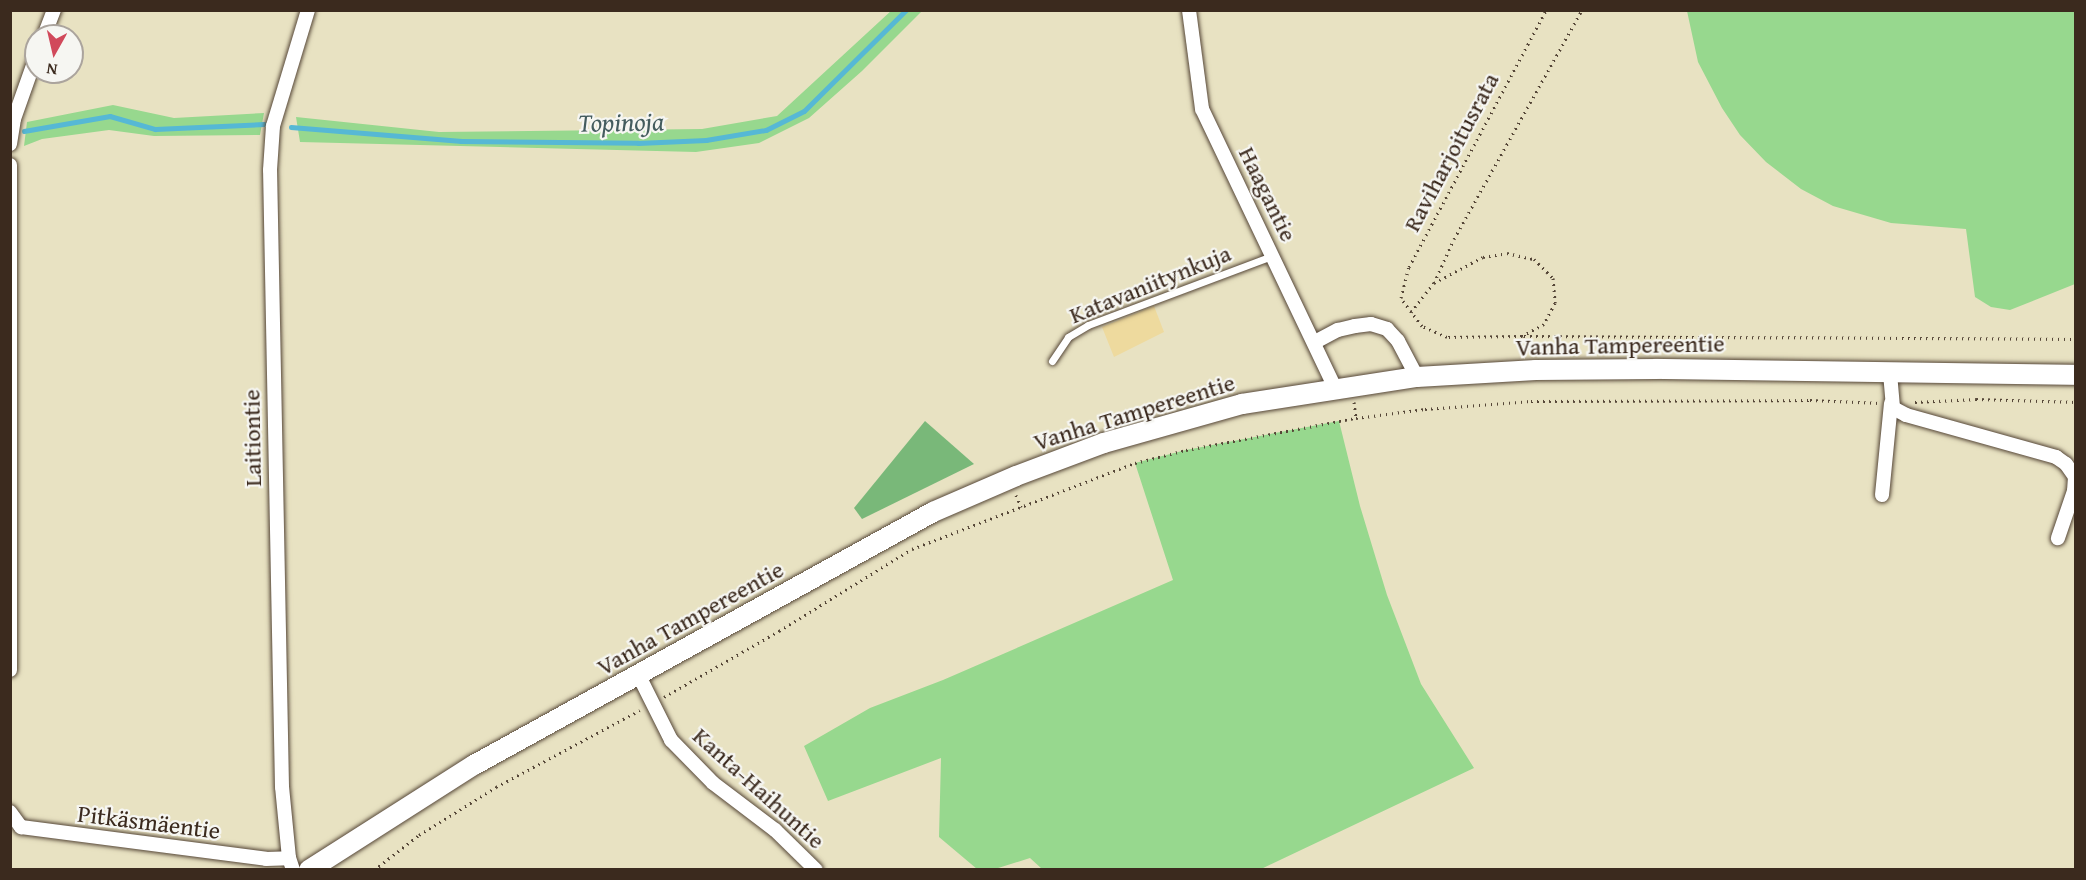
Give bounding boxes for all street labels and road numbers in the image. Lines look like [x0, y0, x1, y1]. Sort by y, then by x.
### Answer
street label: Raviharjoitusrata [1397, 68, 1505, 236]
street label: Haagantie [1233, 142, 1303, 246]
street label: Katavaniitynkuja [1065, 239, 1235, 329]
street label: Vanha Tampereentie [1515, 329, 1725, 361]
street label: Vanha Tampereentie [1030, 368, 1238, 456]
street label: Laitiontie [237, 389, 267, 487]
street label: Vanha Tampereentie [592, 555, 788, 681]
street label: Kanta-Haihuntie [687, 721, 831, 855]
street label: Pitkäsmäentie [76, 799, 222, 845]

